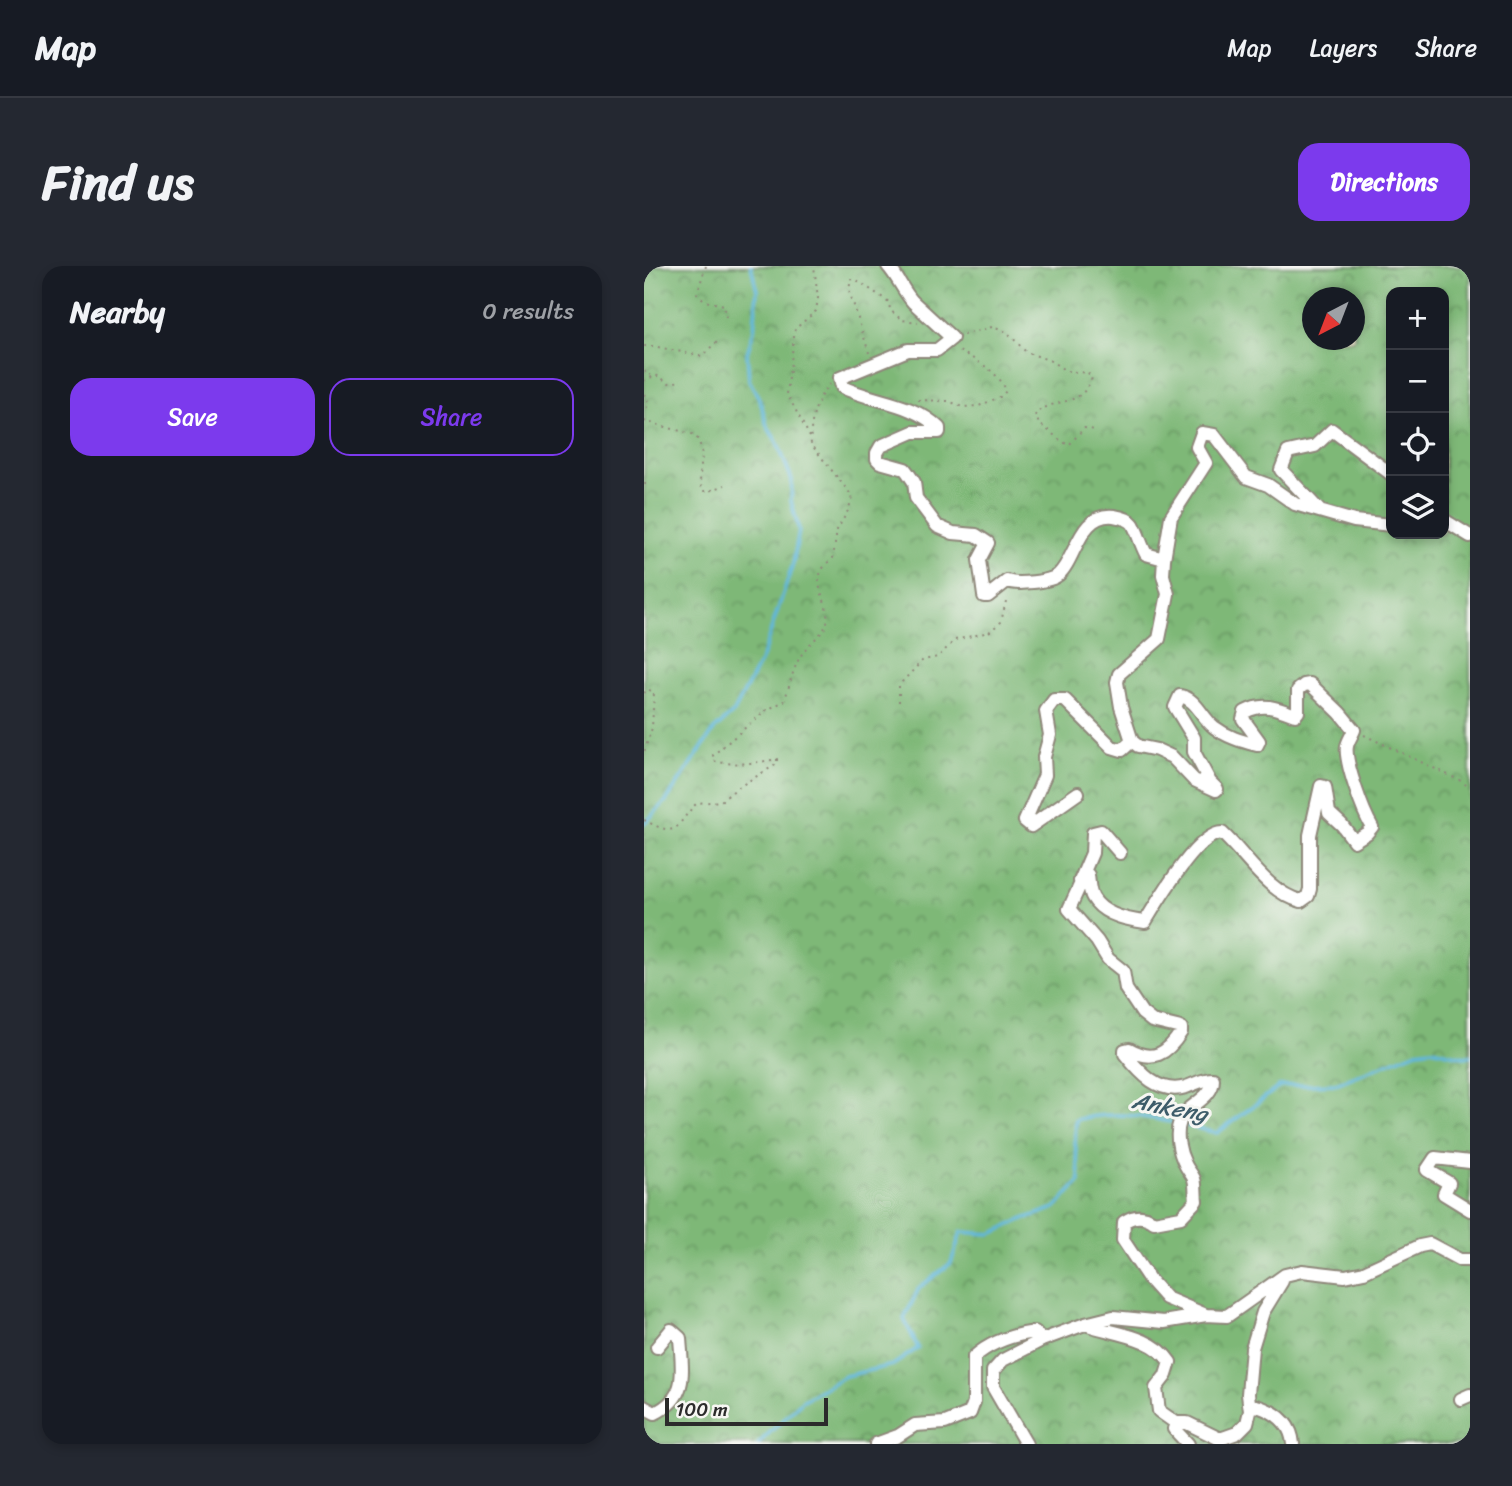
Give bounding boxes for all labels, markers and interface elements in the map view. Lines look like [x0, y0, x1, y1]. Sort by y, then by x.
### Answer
text: Map [35, 19, 96, 77]
text: Map [1227, 27, 1272, 69]
text: Layers [1310, 27, 1377, 69]
text: Share [1415, 27, 1477, 69]
text: Find us [42, 139, 194, 226]
button: Directions [1298, 143, 1470, 221]
text: Nearby [70, 285, 165, 339]
north arrow [1302, 287, 1365, 350]
map controls [1386, 287, 1449, 539]
button: + [1386, 287, 1449, 350]
text: 0 results [482, 291, 574, 332]
button: − [1386, 350, 1449, 413]
button: Save [70, 378, 315, 456]
button: Share [329, 378, 574, 456]
button: locate [1386, 413, 1449, 476]
button: layers [1386, 476, 1449, 539]
water label: Ankeng [1128, 1080, 1213, 1135]
text: 100 m [676, 1393, 728, 1426]
scale bar [665, 1395, 828, 1427]

